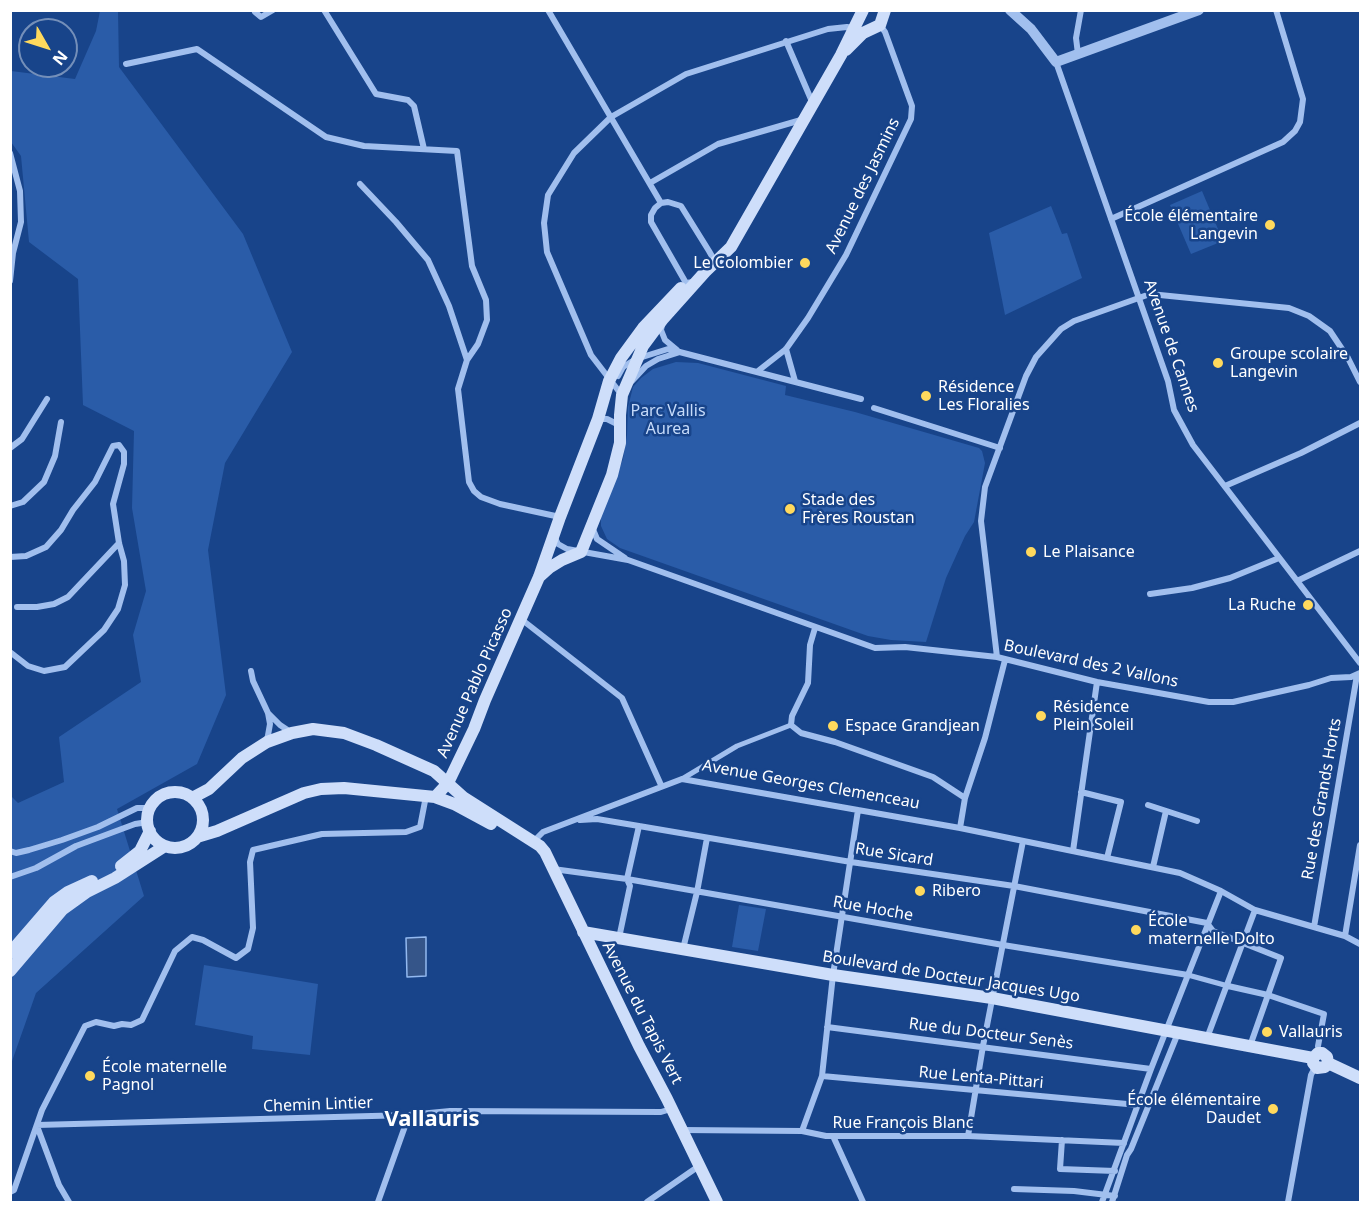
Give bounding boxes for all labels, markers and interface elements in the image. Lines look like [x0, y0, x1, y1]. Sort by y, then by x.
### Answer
north arrow [18, 18, 78, 78]
text: N [48, 46, 73, 70]
street label: Avenue des Jasmins [822, 115, 904, 257]
place label: École élémentaire Langevin [1124, 206, 1258, 244]
marker: École élémentaire Langevin [1263, 218, 1277, 232]
place label: Le Colombier [693, 253, 793, 273]
marker: Le Colombier [798, 256, 812, 270]
street label: Avenue de Cannes [1139, 277, 1203, 415]
place label: Groupe scolaire Langevin [1230, 344, 1348, 382]
marker: Groupe scolaire Langevin [1211, 356, 1225, 370]
place label: Résidence Les Floralies [938, 377, 1030, 415]
marker: Résidence Les Floralies [919, 389, 933, 403]
park label: Parc Vallis Aurea [630, 401, 706, 439]
place label: Stade des Frères Roustan [802, 490, 915, 528]
marker: Stade des Frères Roustan [783, 502, 797, 516]
place label: Le Plaisance [1043, 542, 1135, 562]
marker: Le Plaisance [1024, 545, 1038, 559]
place label: La Ruche [1228, 595, 1296, 615]
marker: La Ruche [1301, 598, 1315, 612]
street label: Avenue Pablo Picasso [433, 605, 517, 761]
street label: Boulevard des 2 Vallons [1002, 636, 1180, 692]
place label: Résidence Plein Soleil [1053, 697, 1134, 735]
marker: Résidence Plein Soleil [1034, 709, 1048, 723]
place label: Espace Grandjean [845, 716, 980, 736]
street label: Rue des Grands Horts [1298, 717, 1346, 881]
marker: Espace Grandjean [826, 719, 840, 733]
street label: Avenue Georges Clemenceau [701, 756, 921, 814]
street label: Rue Sicard [854, 839, 934, 871]
place label: Ribero [932, 881, 981, 901]
marker: Ribero [913, 884, 927, 898]
street label: Rue Hoche [831, 892, 915, 926]
place label: École maternelle Dolto [1148, 911, 1275, 949]
marker: École maternelle Dolto [1129, 923, 1143, 937]
street label: Avenue du Tapis Vert [598, 939, 686, 1087]
street label: Boulevard de Docteur Jacques Ugo [821, 947, 1081, 1007]
street label: Rue du Docteur Senès [908, 1014, 1074, 1054]
place label: Vallauris [1279, 1022, 1343, 1042]
marker: Vallauris [1260, 1025, 1274, 1039]
place label: École maternelle Pagnol [102, 1057, 227, 1095]
street label: Rue Lenta-Pittari [918, 1063, 1044, 1093]
marker: École maternelle Pagnol [83, 1069, 97, 1083]
place label: École élémentaire Daudet [1127, 1090, 1261, 1128]
street label: Chemin Lintier [263, 1093, 373, 1117]
marker: École élémentaire Daudet [1266, 1102, 1280, 1116]
district label: Vallauris [384, 1107, 480, 1133]
street label: Rue François Blanc [833, 1113, 973, 1133]

